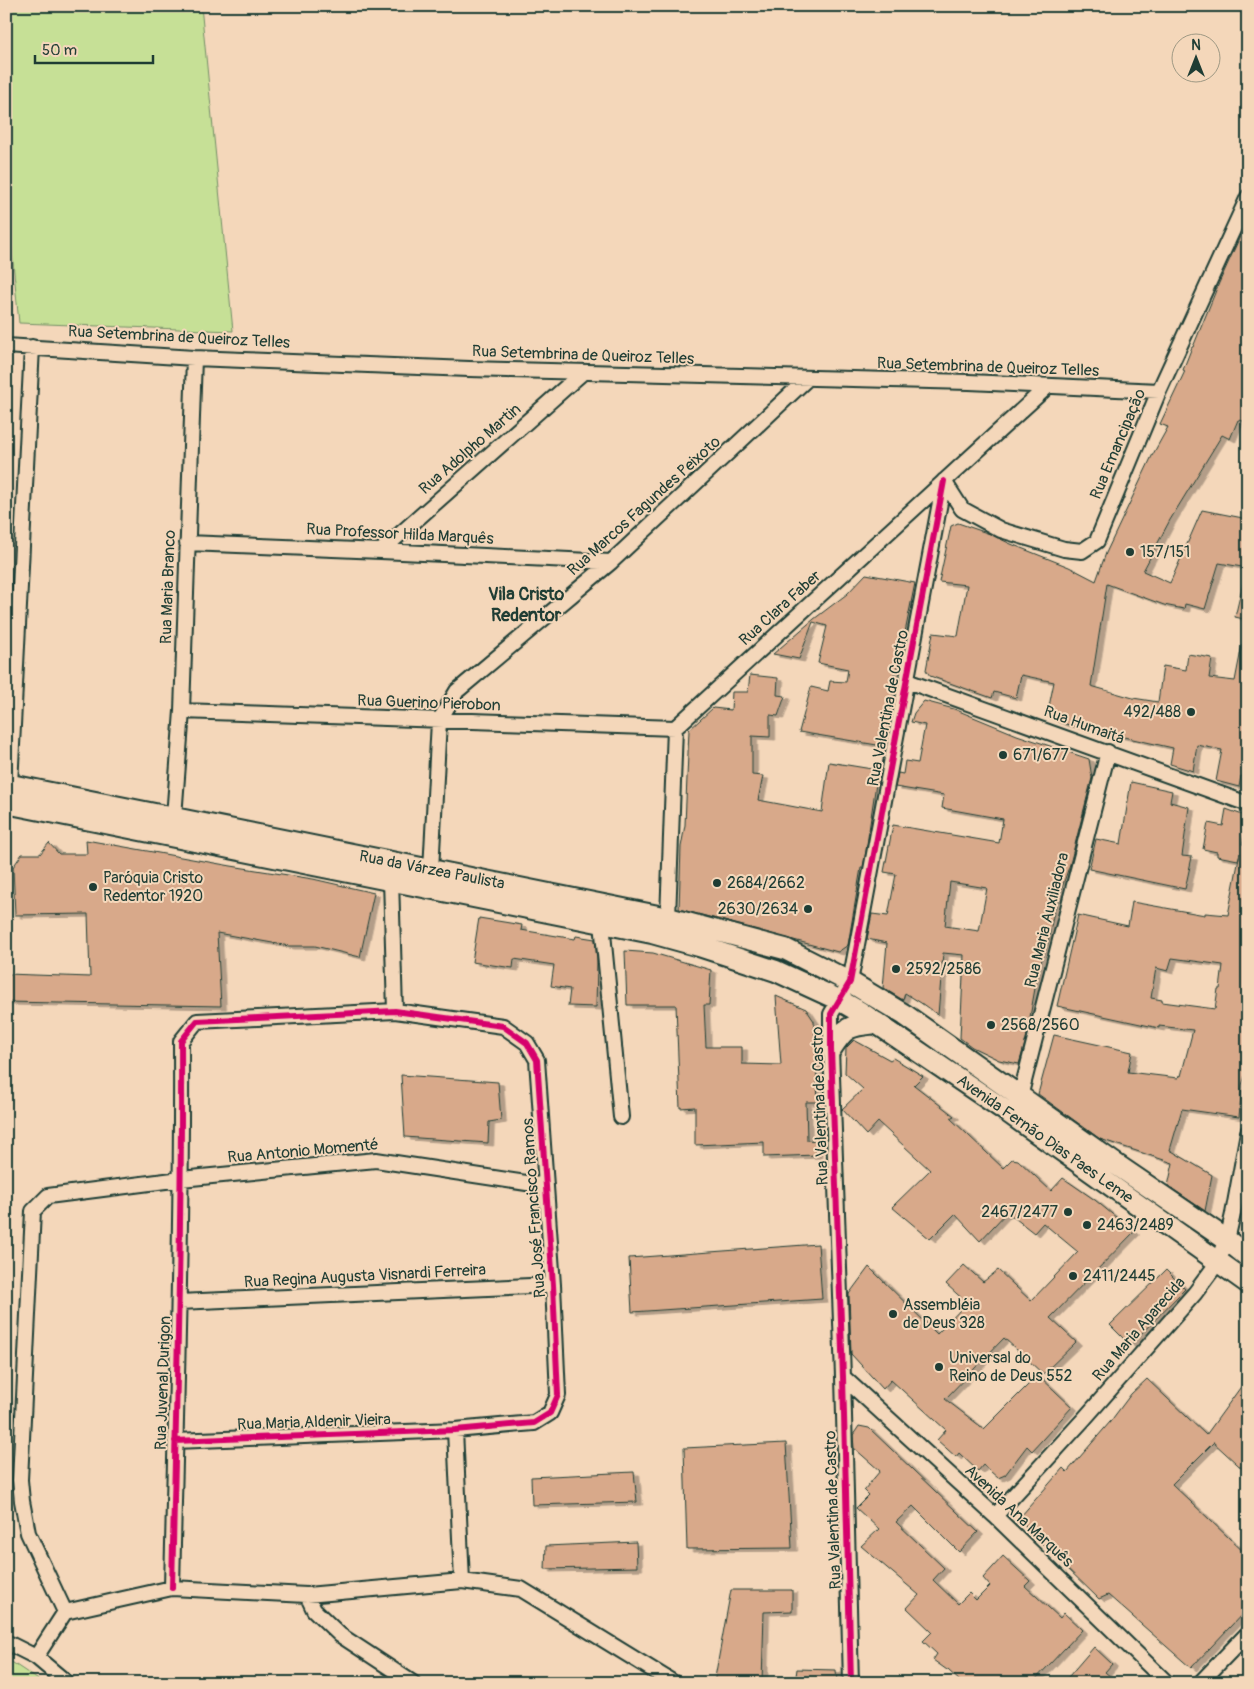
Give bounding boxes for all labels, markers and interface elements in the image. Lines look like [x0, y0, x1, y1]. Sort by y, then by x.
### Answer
scale bar [35, 32, 152, 64]
north arrow [1172, 32, 1222, 82]
text: N [1191, 37, 1201, 54]
text: 50 m [42, 41, 77, 60]
street label: Rua Setembrina de Queiroz Telles [68, 321, 290, 353]
street label: Rua Setembrina de Queiroz Telles [472, 341, 694, 369]
street label: Rua Setembrina de Queiroz Telles [877, 353, 1099, 381]
street label: Rua Emancipação [1086, 385, 1150, 502]
street label: Rua Adolpho Martin [415, 399, 525, 499]
street label: Rua Marcos Fagundes Peixoto [563, 432, 725, 580]
street label: Rua Professor Hilda Marquês [306, 519, 494, 549]
street label: Rua Maria Branco [156, 529, 180, 644]
place label: 157/151 [1140, 542, 1190, 562]
marker: 157/151 [1124, 546, 1136, 558]
street label: Rua Clara Faber [735, 566, 825, 650]
district label: Vila Cristo Redentor [488, 583, 564, 627]
street label: Rua Valentina de Castro [863, 628, 913, 788]
street label: Rua Guerino Pierobon [357, 691, 501, 715]
street label: Rua Humaitá [1041, 701, 1127, 749]
place label: 492/488 [1123, 702, 1181, 722]
marker: 492/488 [1185, 706, 1197, 718]
place label: 671/677 [1013, 745, 1069, 765]
marker: 671/677 [997, 749, 1009, 761]
street label: Rua da Várzea Paulista [357, 846, 507, 894]
street label: Rua Maria Auxiliadora [1021, 850, 1073, 990]
place label: Paróquia Cristo Redentor 1920 [103, 868, 203, 906]
place label: 2684/2662 [727, 873, 805, 893]
marker: 2684/2662 [711, 877, 723, 889]
marker: Paróquia Cristo Redentor 1920 [87, 881, 99, 893]
place label: 2630/2634 [718, 899, 798, 919]
marker: 2630/2634 [802, 903, 814, 915]
place label: 2592/2586 [906, 959, 982, 979]
marker: 2592/2586 [890, 963, 902, 975]
place label: 2568/2560 [1001, 1015, 1080, 1035]
marker: 2568/2560 [985, 1019, 997, 1031]
street label: Rua Valentina de Castro [807, 1026, 833, 1186]
street label: Avenida Fernão Dias Paes Leme [953, 1070, 1137, 1208]
street label: Rua José Francisco Ramos [518, 1118, 550, 1298]
street label: Rua Antonio Momenté [227, 1134, 379, 1168]
place label: 2467/2477 [981, 1202, 1059, 1222]
marker: 2467/2477 [1062, 1206, 1074, 1218]
place label: 2463/2489 [1097, 1215, 1174, 1235]
marker: 2463/2489 [1081, 1219, 1093, 1231]
street label: Rua Regina Augusta Visnardi Ferreira [244, 1260, 486, 1292]
place label: 2411/2445 [1083, 1266, 1156, 1286]
marker: 2411/2445 [1067, 1270, 1079, 1282]
street label: Rua Maria Aparecida [1088, 1273, 1190, 1385]
place label: Assembléia de Deus 328 [903, 1295, 985, 1333]
marker: Assembléia de Deus 328 [887, 1308, 899, 1320]
street label: Rua Juvenal Durigon [151, 1316, 175, 1450]
place label: Universal do Reino de Deus 552 [949, 1348, 1073, 1386]
marker: Universal do Reino de Deus 552 [933, 1361, 945, 1373]
street label: Rua Maria Aldenir Vieira [237, 1409, 391, 1435]
street label: Rua Valentina de Castro [820, 1430, 846, 1590]
street label: Avenida Ana Marquês [961, 1461, 1077, 1571]

